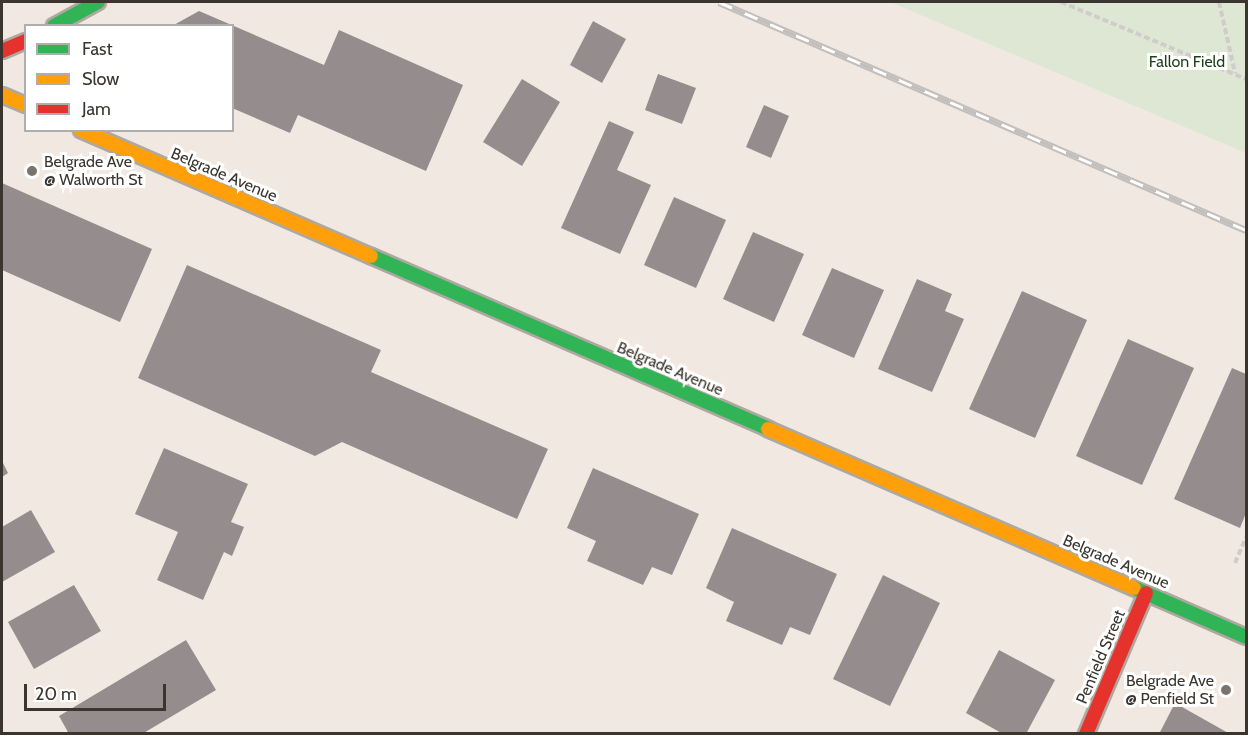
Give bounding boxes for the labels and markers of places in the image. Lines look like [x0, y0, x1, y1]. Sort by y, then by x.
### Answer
place label: Belgrade Ave @ Walworth St [44, 152, 143, 190]
marker: Belgrade Ave @ Walworth St [25, 164, 39, 178]
place label: Belgrade Ave @ Penfield St [1125, 671, 1214, 709]
marker: Belgrade Ave @ Penfield St [1219, 683, 1233, 697]

